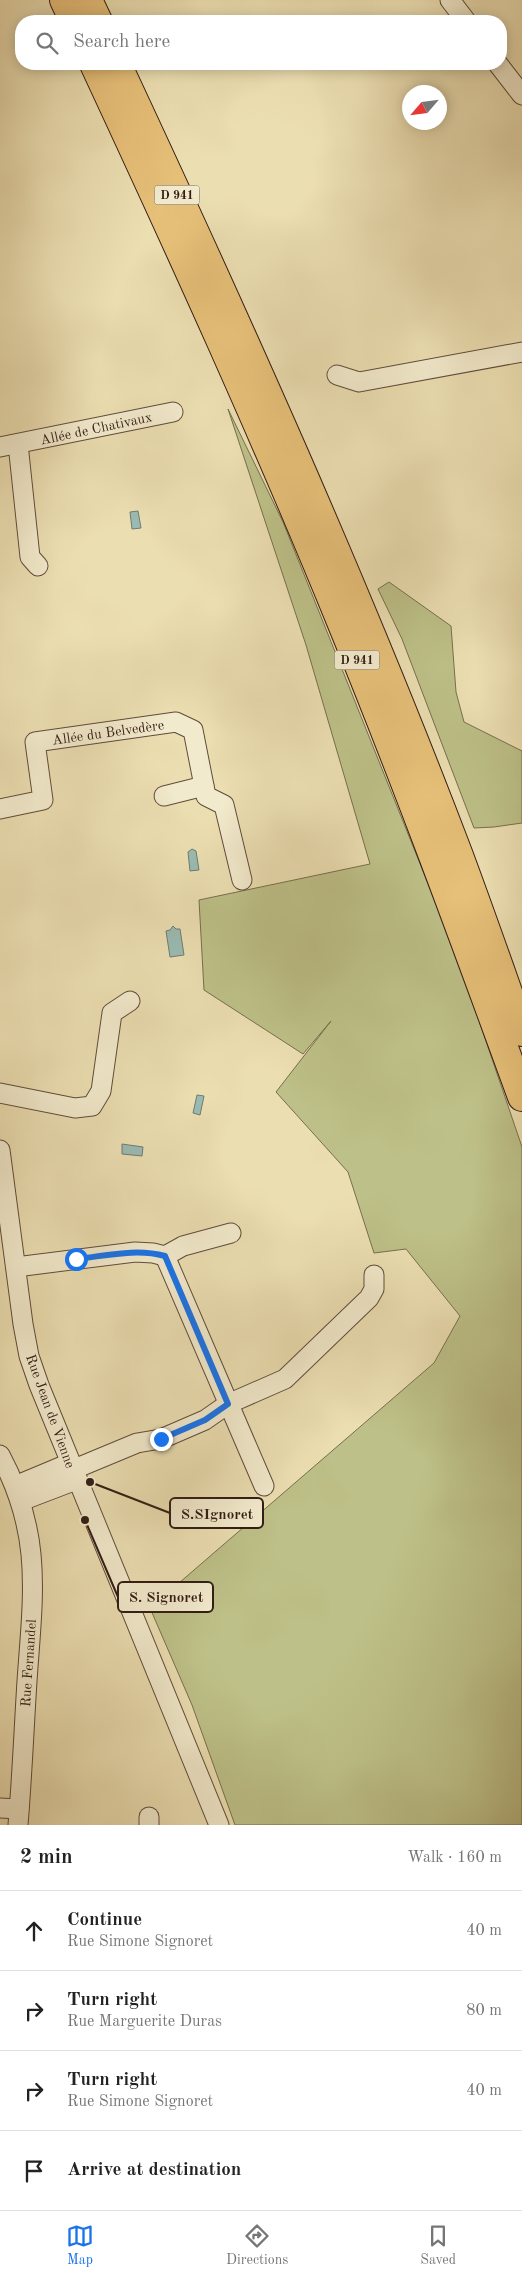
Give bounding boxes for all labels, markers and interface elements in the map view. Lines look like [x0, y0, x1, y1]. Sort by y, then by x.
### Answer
search box [15, 15, 507, 70]
icon: search [33, 29, 61, 57]
text: Search here [73, 33, 170, 52]
north arrow [402, 85, 447, 130]
road number: D 941 [154, 186, 200, 204]
street label: Allée de Chativaux [39, 410, 153, 448]
road number: D 941 [334, 650, 380, 670]
street label: Allée du Belvedère [51, 718, 165, 748]
route start [65, 1248, 88, 1271]
street label: Rue Jean de Vienne [23, 1353, 77, 1470]
route end [150, 1428, 173, 1451]
callout: S.SIgnoret [170, 1498, 263, 1528]
text: S.SIgnoret [181, 1508, 254, 1523]
callout: S. Signoret [118, 1582, 213, 1612]
text: S. Signoret [129, 1591, 204, 1606]
street label: Rue Fernandel [19, 1618, 39, 1707]
text: 2 min [20, 1847, 73, 1868]
text: Walk · 160 m [407, 1850, 502, 1866]
text: Continue [67, 1911, 142, 1930]
icon: ahead [20, 1917, 48, 1945]
text: 40 m [466, 1923, 502, 1939]
text: Rue Simone Signoret [67, 1934, 213, 1950]
text: Turn right [67, 1991, 157, 2010]
icon: right [20, 1997, 48, 2025]
text: 80 m [466, 2003, 502, 2019]
text: Rue Marguerite Duras [67, 2014, 222, 2030]
text: Turn right [67, 2071, 157, 2090]
icon: right [20, 2077, 48, 2105]
text: 40 m [466, 2083, 502, 2099]
text: Rue Simone Signoret [67, 2094, 213, 2110]
icon: arrive [20, 2157, 48, 2185]
text: Arrive at destination [67, 2161, 241, 2180]
tab: Map [66, 2222, 94, 2269]
tab: Directions [226, 2222, 288, 2269]
tab: Saved [420, 2222, 456, 2269]

